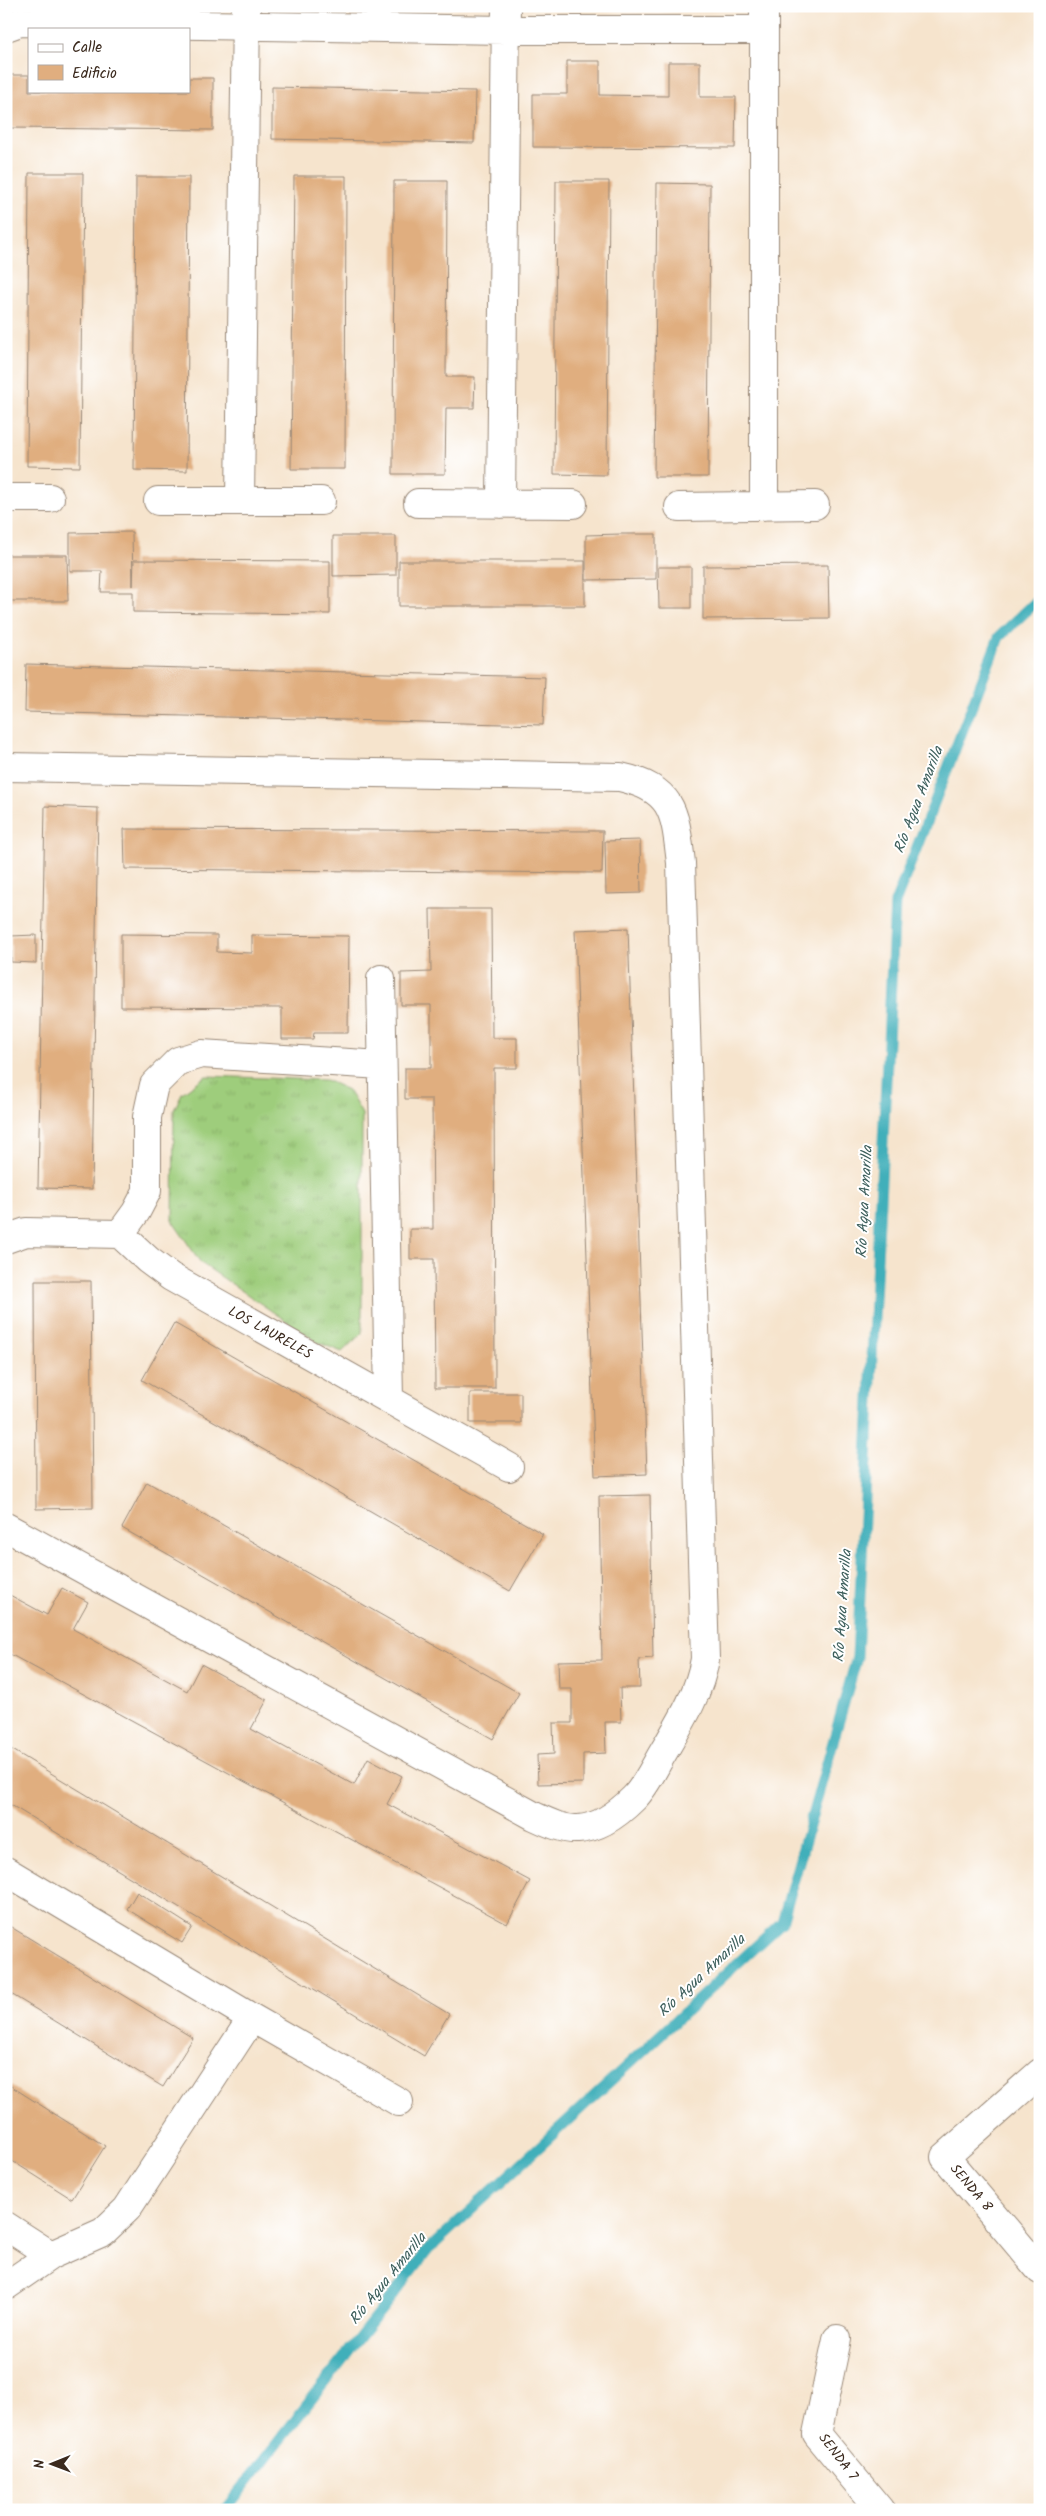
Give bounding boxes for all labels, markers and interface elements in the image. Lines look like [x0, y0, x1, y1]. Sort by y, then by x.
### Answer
legend [28, 28, 190, 92]
text: Calle [72, 36, 102, 60]
text: Edificio [72, 62, 117, 86]
water label: Río Agua Amarilla [888, 742, 951, 857]
water label: Río Agua Amarilla [850, 1144, 880, 1259]
street label: LOS LAURELES [224, 1301, 317, 1366]
water label: Río Agua Amarilla [827, 1548, 859, 1663]
water label: Río Agua Amarilla [653, 1928, 752, 2023]
street label: SENDA 8 [944, 2159, 998, 2217]
water label: Río Agua Amarilla [343, 2227, 433, 2330]
street label: SENDA 7 [813, 2429, 864, 2486]
north arrow [28, 2438, 78, 2488]
text: N [29, 2459, 51, 2469]

